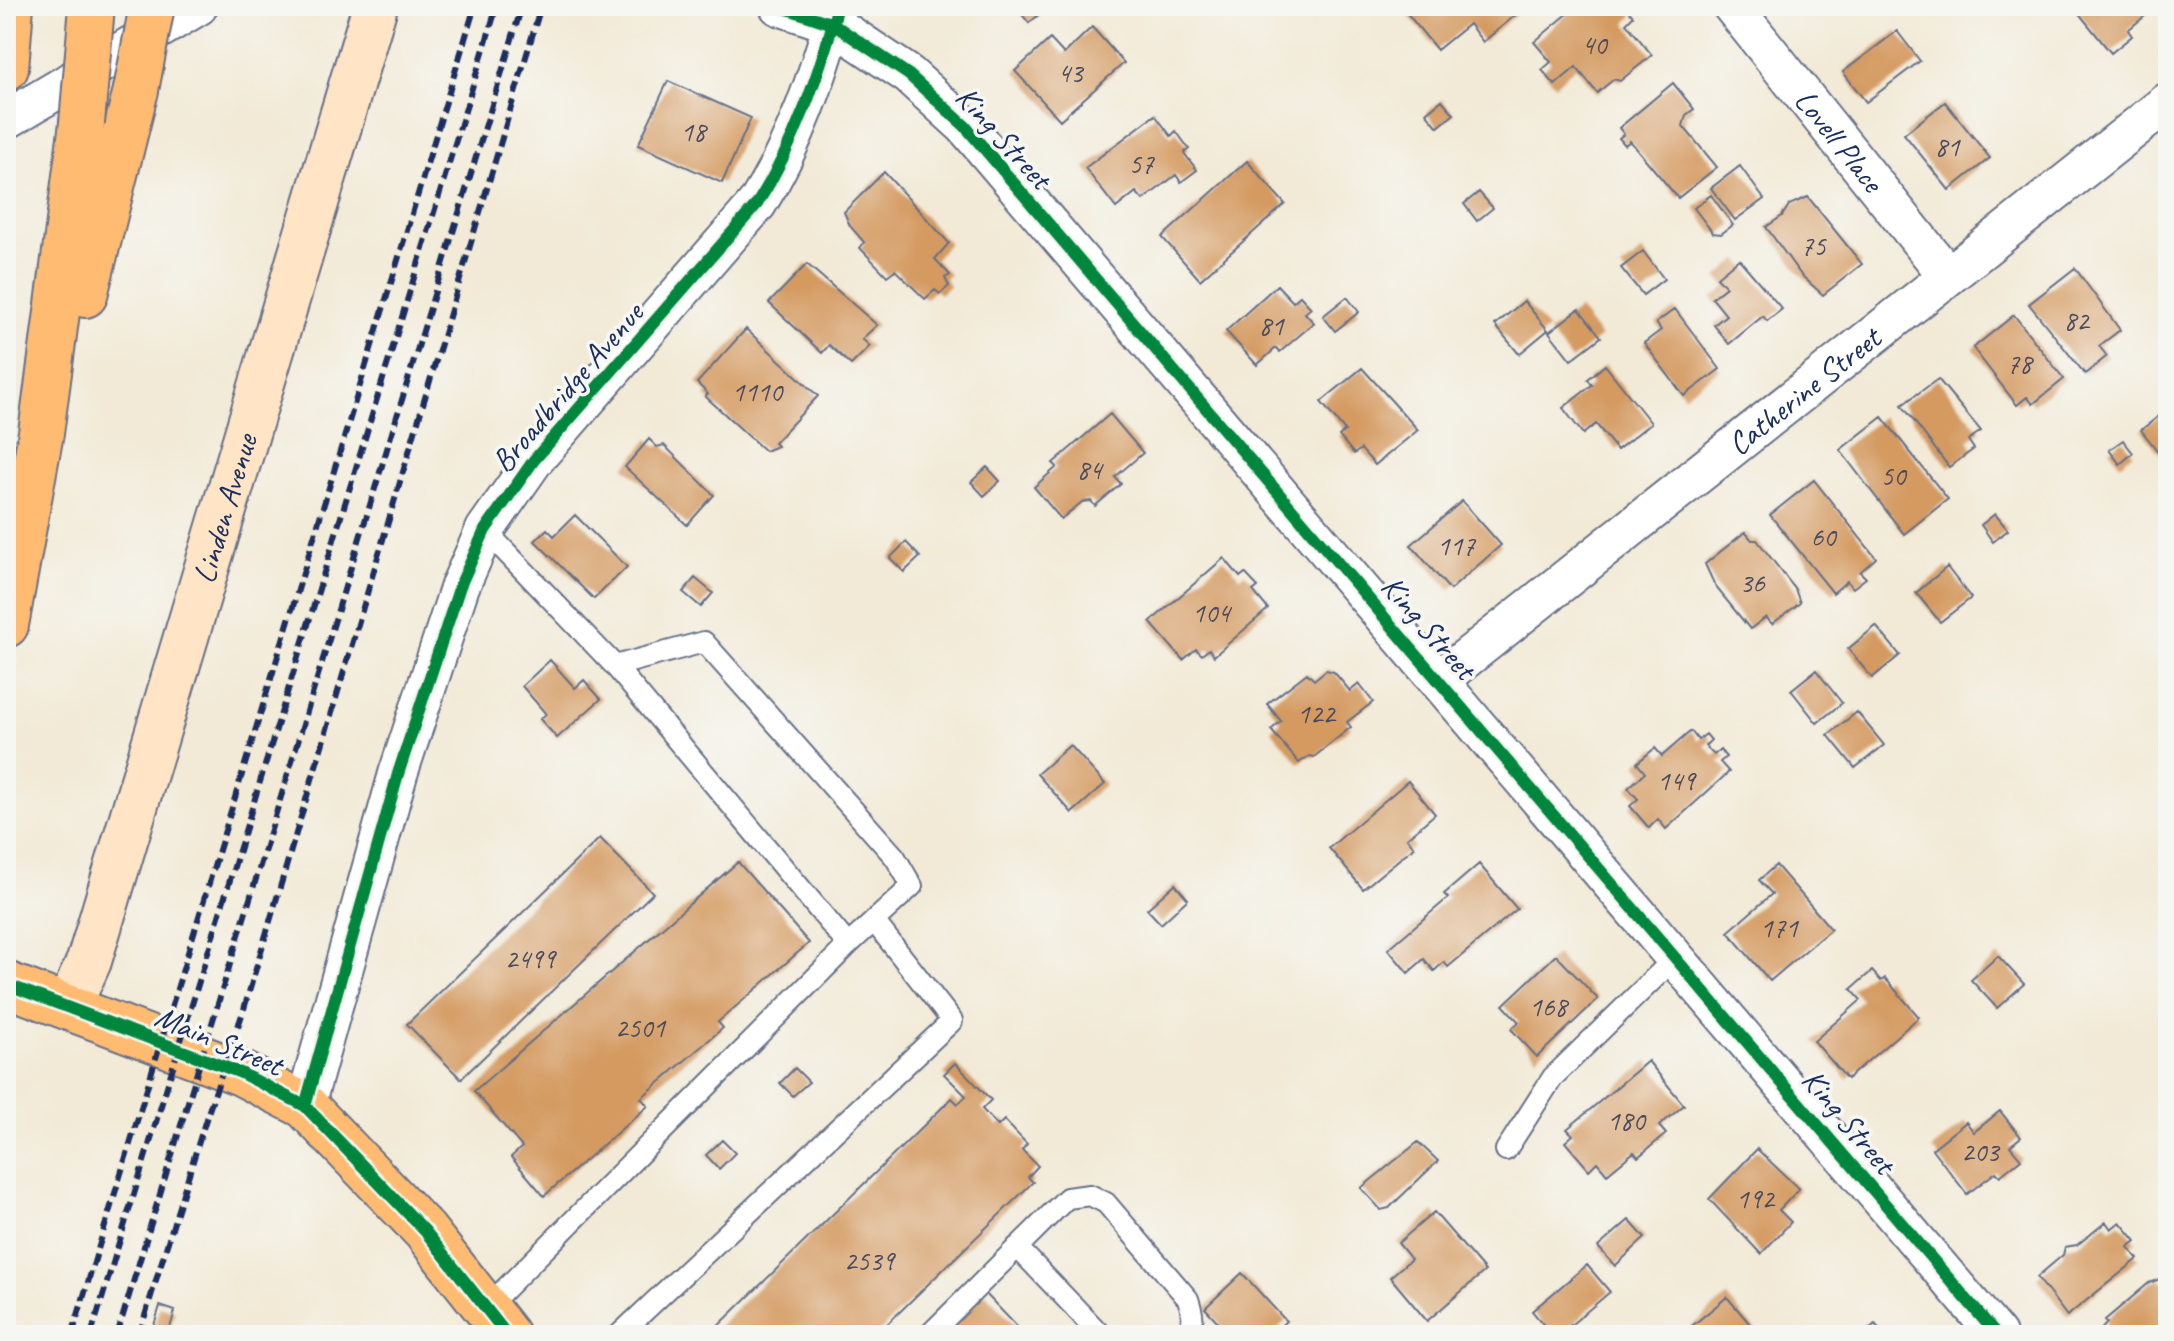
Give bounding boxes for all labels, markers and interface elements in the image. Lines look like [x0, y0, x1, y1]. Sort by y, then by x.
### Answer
house number: 40 [1581, 27, 1609, 62]
house number: 43 [1057, 55, 1085, 90]
street label: King Street [947, 77, 1063, 200]
street label: Lovell Place [1786, 81, 1894, 202]
house number: 18 [680, 114, 708, 149]
house number: 81 [1934, 129, 1961, 164]
house number: 57 [1128, 146, 1155, 181]
house number: 75 [1800, 228, 1827, 263]
street label: Broadbridge Avenue [482, 292, 654, 481]
house number: 82 [2063, 303, 2091, 338]
house number: 81 [1258, 308, 1285, 343]
street label: Catherine Street [1719, 316, 1891, 464]
house number: 78 [2006, 346, 2034, 381]
house number: 1110 [732, 374, 785, 409]
street label: Linden Avenue [183, 427, 267, 588]
house number: 84 [1076, 452, 1104, 487]
house number: 50 [1880, 458, 1908, 493]
house number: 60 [1810, 519, 1838, 554]
house number: 117 [1437, 528, 1476, 563]
house number: 36 [1739, 565, 1766, 600]
street label: King Street [1372, 567, 1487, 690]
house number: 104 [1192, 595, 1232, 630]
house number: 122 [1297, 696, 1337, 731]
house number: 149 [1657, 763, 1697, 798]
house number: 171 [1760, 910, 1799, 945]
house number: 2499 [505, 941, 558, 976]
house number: 168 [1529, 989, 1569, 1024]
street label: Main Street [149, 995, 292, 1087]
house number: 2501 [615, 1010, 667, 1045]
street label: King Street [1793, 1060, 1907, 1185]
house number: 180 [1607, 1103, 1647, 1138]
house number: 203 [1961, 1134, 2001, 1169]
house number: 192 [1736, 1181, 1776, 1216]
house number: 2539 [844, 1243, 897, 1278]

